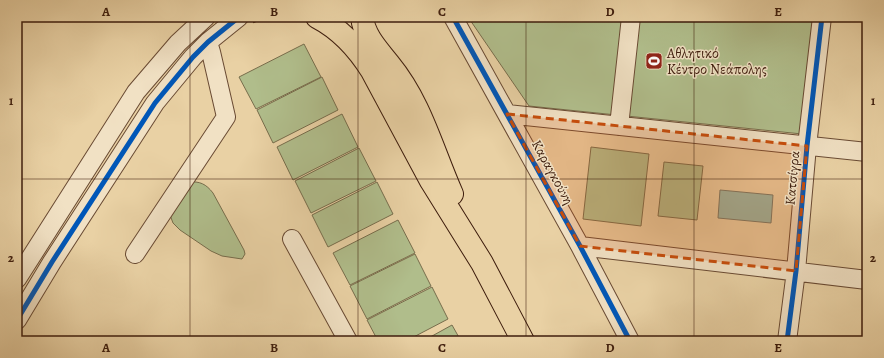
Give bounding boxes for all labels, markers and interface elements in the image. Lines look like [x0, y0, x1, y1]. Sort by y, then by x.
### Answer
text: A [101, 3, 111, 20]
text: B [270, 3, 278, 20]
text: C [438, 3, 446, 20]
text: D [605, 3, 615, 20]
text: E [774, 3, 782, 20]
place label: Αθλητικό Κέντρο Νεάπολης [666, 44, 767, 79]
sports icon: Αθλητικό Κέντρο Νεάπολης [644, 51, 664, 71]
text: 1 [9, 92, 14, 109]
text: 1 [871, 92, 876, 109]
street label: Καραγκούνη [527, 137, 578, 208]
street label: Κατσίγρα [781, 150, 804, 206]
text: 2 [8, 249, 15, 266]
text: 2 [870, 249, 877, 266]
text: A [101, 339, 111, 356]
text: B [270, 339, 278, 356]
text: C [438, 339, 446, 356]
text: D [605, 339, 615, 356]
text: E [774, 339, 782, 356]

